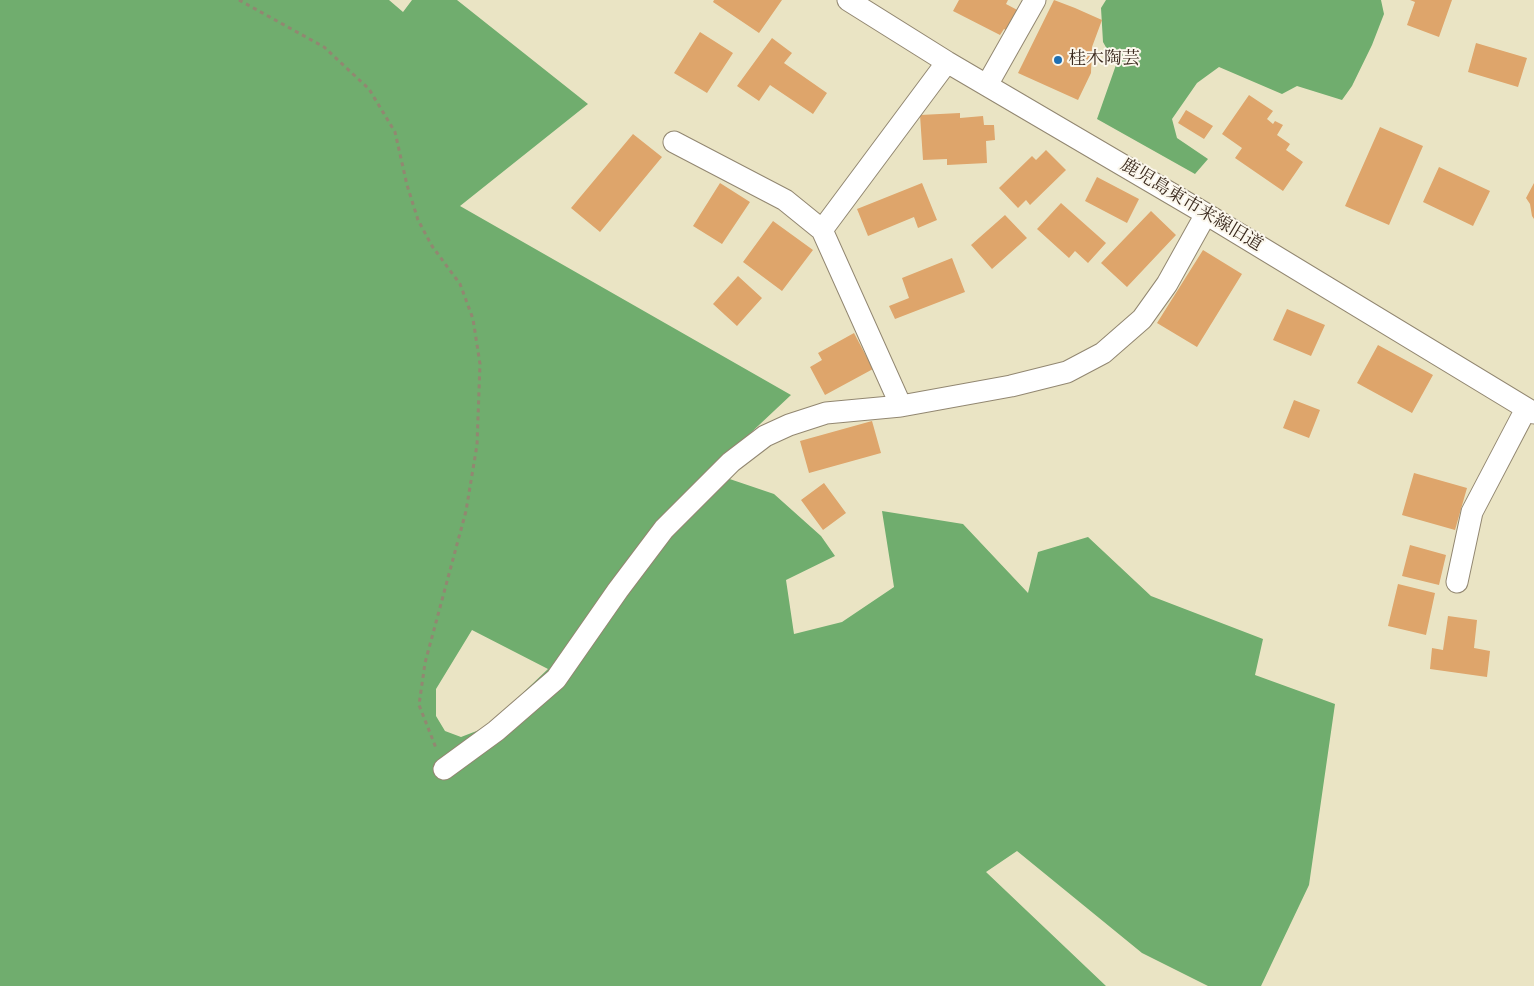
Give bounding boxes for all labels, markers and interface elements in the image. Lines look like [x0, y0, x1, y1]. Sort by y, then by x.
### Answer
place label: 桂木陶芸 [1068, 49, 1140, 71]
marker: 桂木陶芸 [1052, 54, 1064, 66]
street label: 鹿児島東市来線旧道 [1116, 155, 1266, 257]

